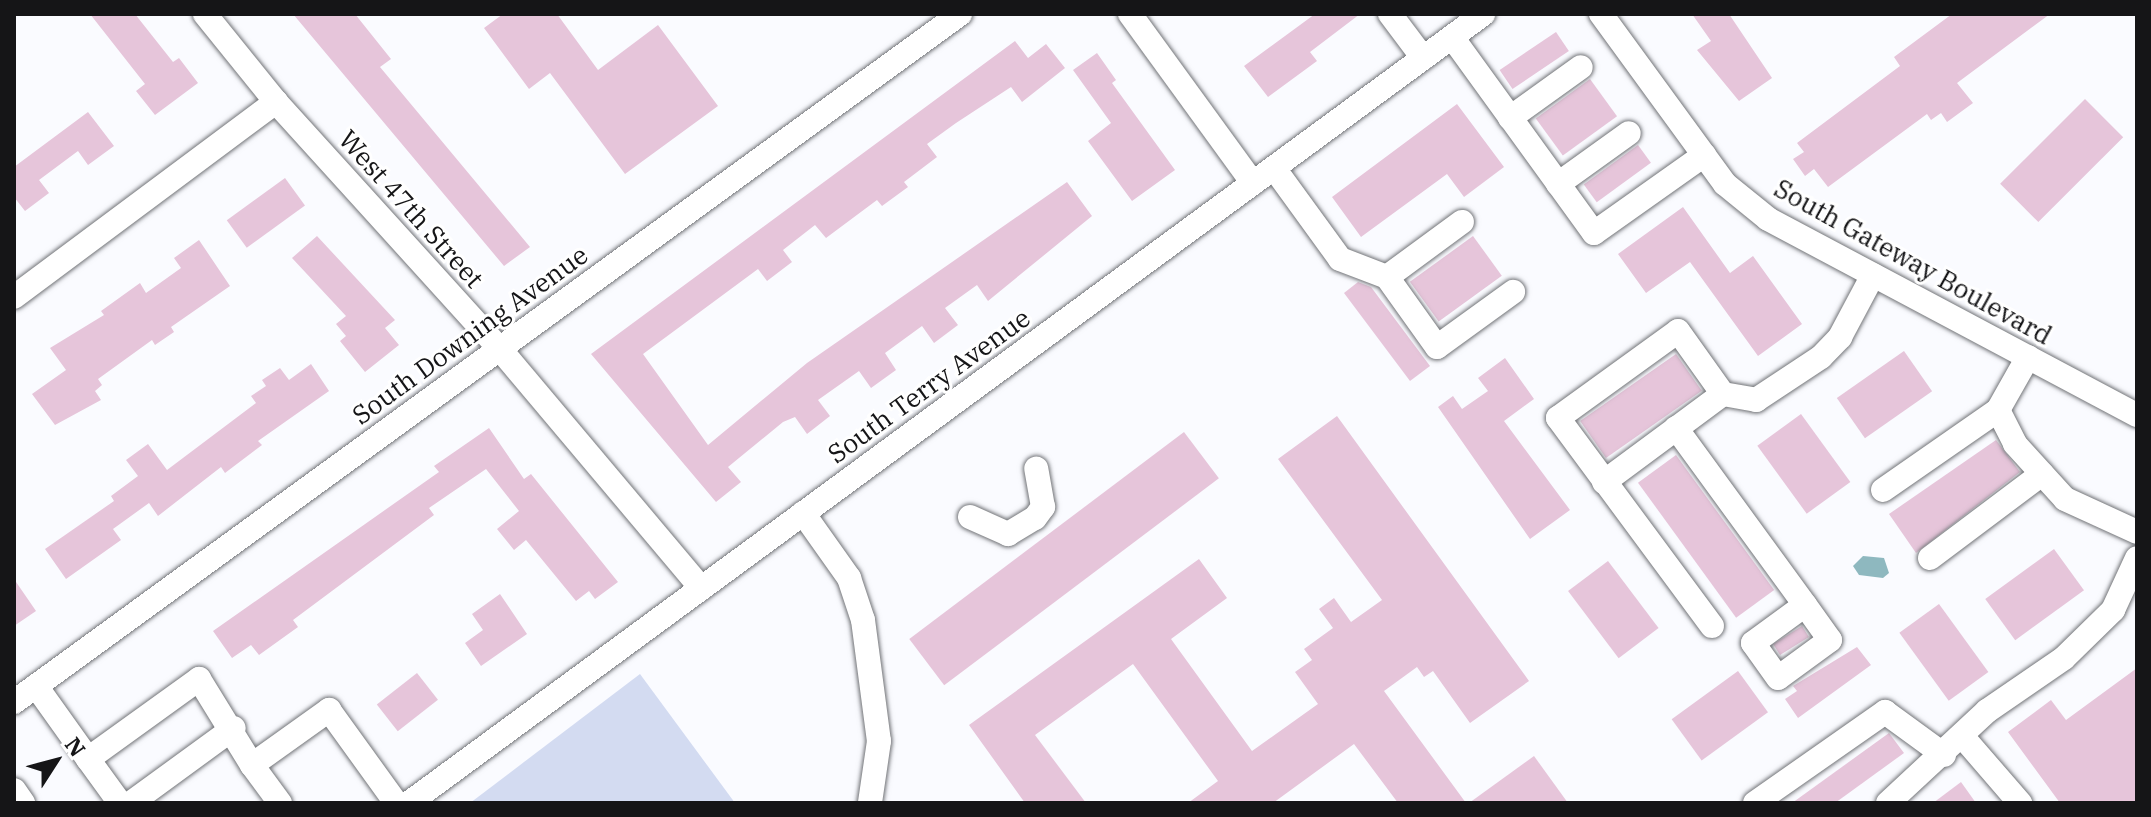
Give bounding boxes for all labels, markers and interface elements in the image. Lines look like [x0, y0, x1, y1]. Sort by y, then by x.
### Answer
street label: West 47th Street [332, 124, 490, 294]
street label: South Gateway Boulevard [1769, 173, 2057, 351]
street label: South Downing Avenue [346, 239, 594, 431]
street label: South Terry Avenue [822, 302, 1036, 470]
north arrow [16, 721, 96, 801]
text: N [59, 731, 93, 762]

